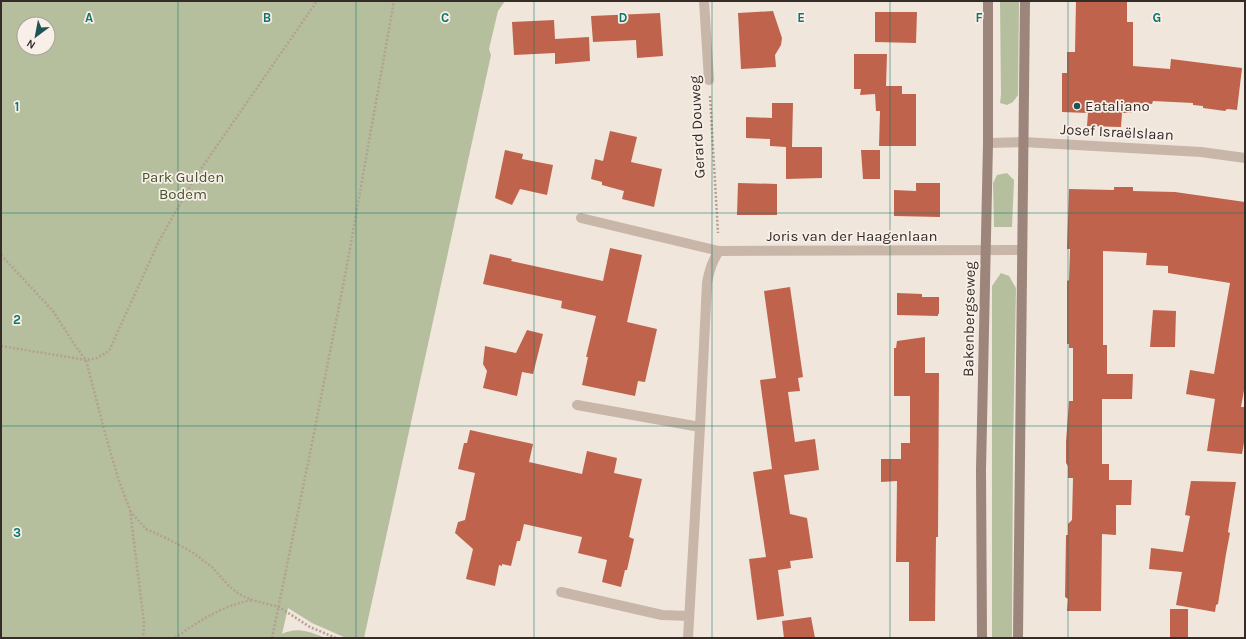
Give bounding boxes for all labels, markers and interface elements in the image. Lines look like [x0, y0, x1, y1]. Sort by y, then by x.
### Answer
text: A [85, 10, 93, 25]
text: B [263, 10, 271, 25]
text: C [441, 10, 449, 25]
text: D [619, 10, 628, 25]
text: E [797, 10, 805, 25]
text: F [975, 10, 983, 25]
text: G [1153, 10, 1161, 25]
north arrow [16, 16, 56, 56]
text: N [24, 36, 38, 52]
street label: Gerard Douweg [685, 75, 709, 179]
place label: Eataliano [1085, 97, 1150, 115]
text: 1 [15, 99, 19, 114]
marker: Eataliano [1072, 101, 1082, 111]
street label: Josef Israëlslaan [1060, 120, 1174, 144]
park label: Park Gulden Bodem [142, 168, 224, 203]
street label: Joris van der Haagenlaan [766, 227, 938, 245]
street label: Bakenbergseweg [959, 260, 979, 377]
text: 2 [13, 312, 21, 327]
text: 3 [13, 525, 21, 540]

